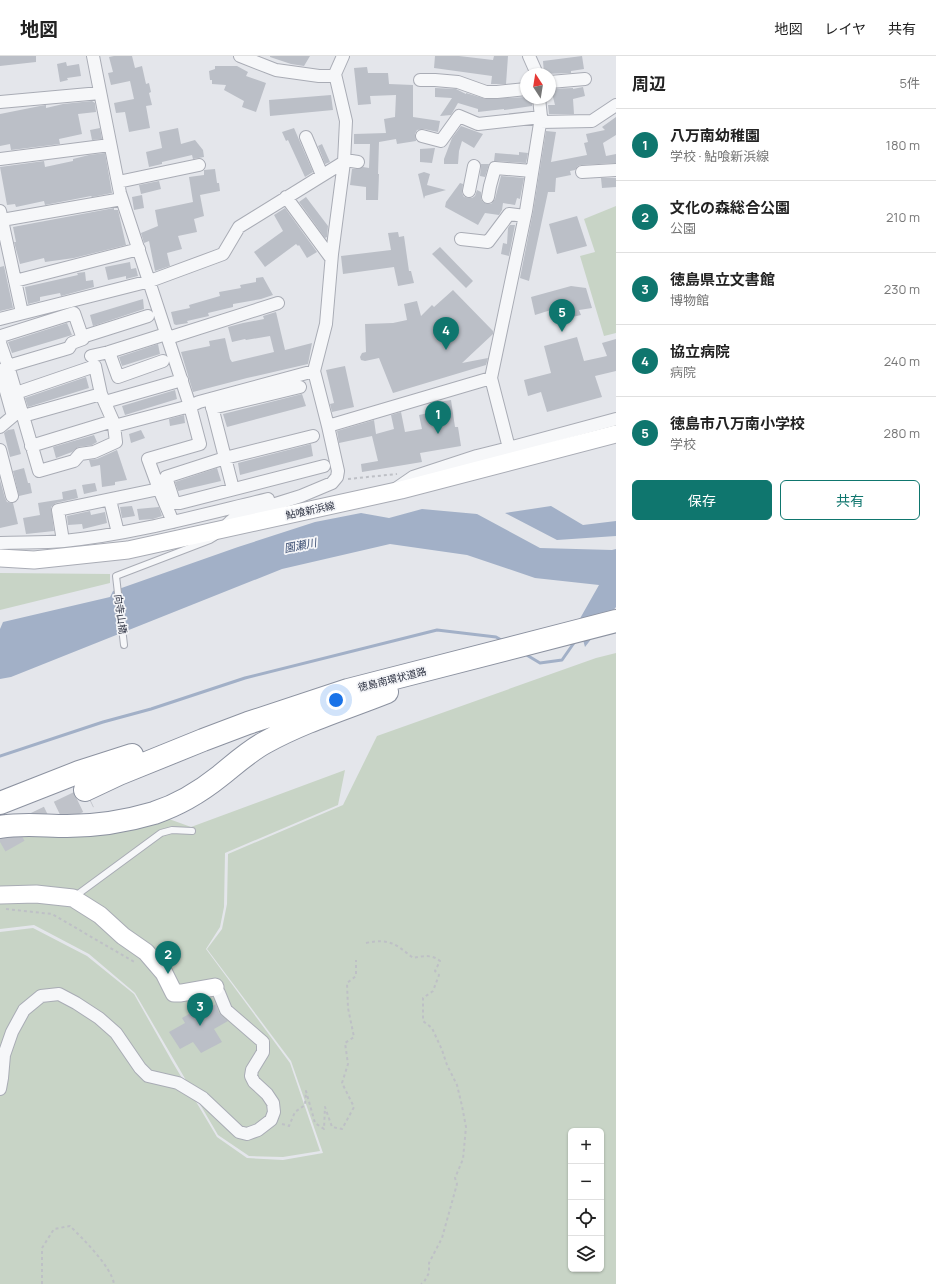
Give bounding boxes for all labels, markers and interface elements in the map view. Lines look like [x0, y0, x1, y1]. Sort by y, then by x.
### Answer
text: 地図 [20, 16, 58, 42]
text: 地図 [774, 19, 802, 38]
text: レイヤ [824, 19, 866, 38]
text: 共有 [888, 19, 916, 38]
north arrow [520, 68, 556, 104]
text: 周辺 [632, 72, 666, 95]
text: 5件 [899, 74, 920, 92]
text: 八万南幼稚園 [670, 125, 760, 146]
text: 1 [642, 136, 648, 154]
text: 180 m [886, 136, 920, 154]
text: 学校 · 鮎喰新浜線 [670, 147, 769, 165]
text: 文化の森総合公園 [670, 197, 790, 218]
text: 2 [641, 208, 649, 226]
text: 210 m [886, 208, 920, 226]
text: 公園 [670, 219, 696, 237]
text: 徳島県立文書館 [670, 269, 775, 290]
text: 3 [641, 280, 649, 298]
text: 230 m [884, 280, 920, 298]
text: 博物館 [670, 291, 709, 309]
pin: 5 [549, 299, 575, 332]
pin: 4 [433, 317, 459, 350]
text: 協立病院 [670, 341, 730, 362]
text: 4 [641, 352, 649, 370]
text: 240 m [884, 352, 920, 370]
text: 病院 [670, 363, 696, 381]
pin: 1 [425, 401, 451, 434]
text: 徳島市八万南小学校 [670, 413, 805, 434]
text: 5 [641, 424, 649, 442]
text: 280 m [883, 424, 920, 442]
text: 学校 [670, 435, 696, 453]
button: 保存 [632, 480, 772, 520]
button: 共有 [780, 480, 920, 520]
street label: 鮎喰新浜線 [284, 498, 336, 522]
water label: 園瀬川 [282, 534, 319, 556]
street label: 向寺山橋 [112, 593, 130, 635]
street label: 徳島南環状道路 [356, 664, 428, 694]
your location [326, 690, 346, 710]
pin: 2 [155, 941, 181, 974]
pin: 3 [187, 993, 213, 1026]
map controls [568, 1128, 604, 1272]
button: + [568, 1128, 604, 1164]
button: − [568, 1164, 604, 1200]
button: locate [568, 1200, 604, 1236]
button: layers [568, 1236, 604, 1272]

